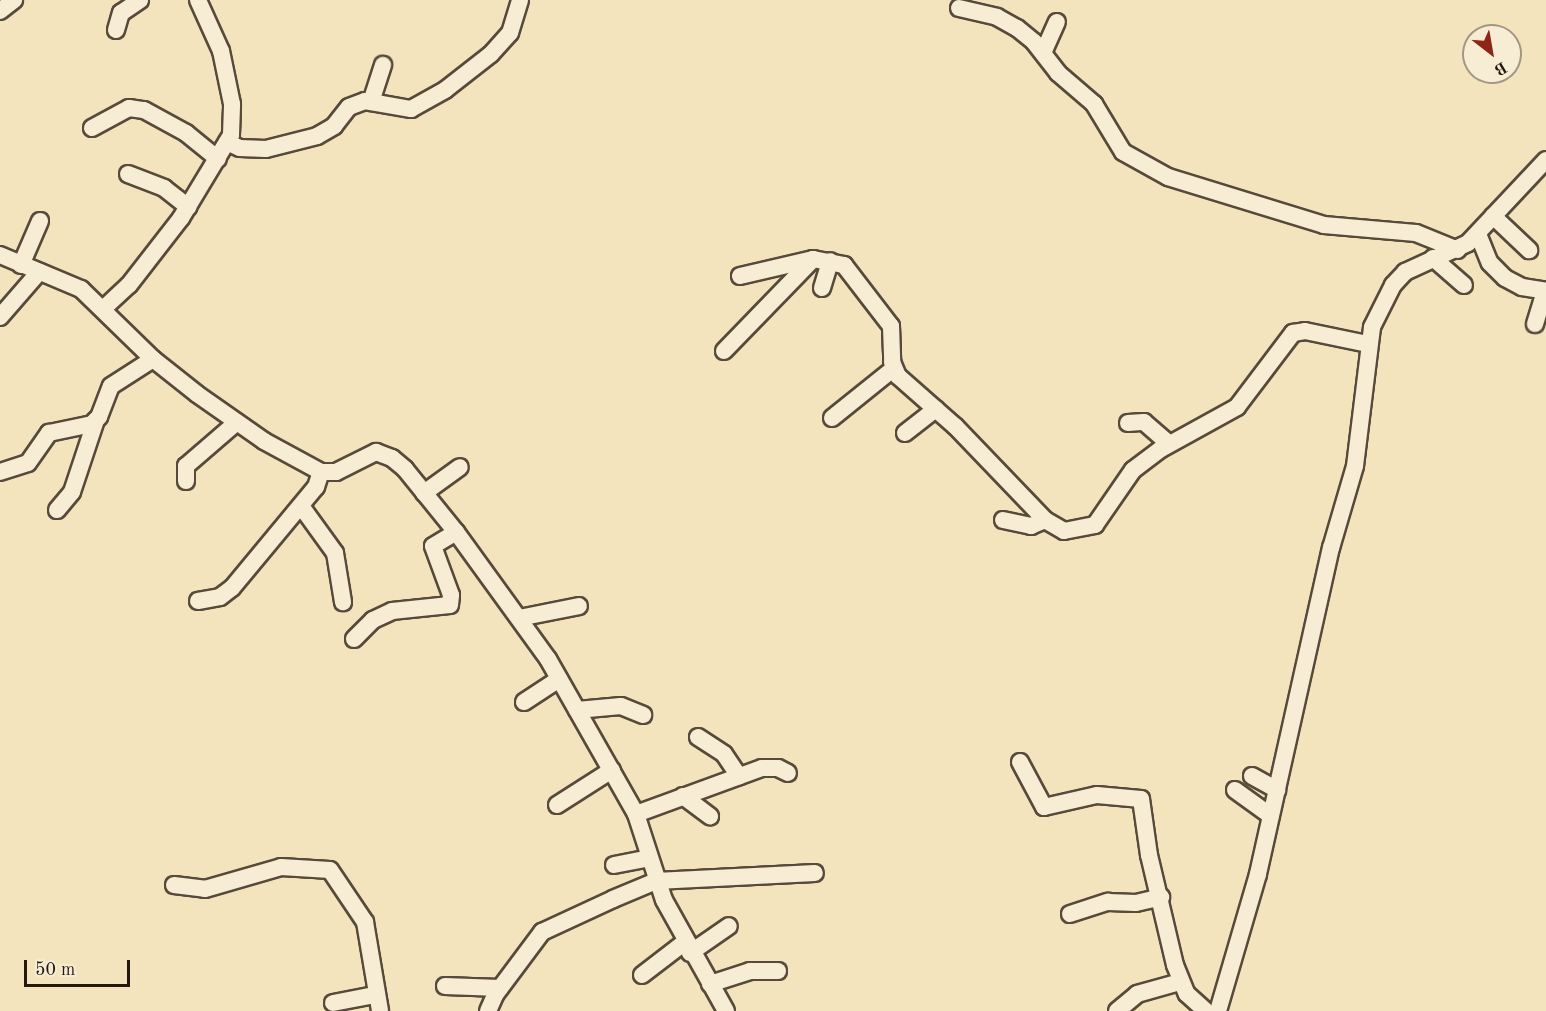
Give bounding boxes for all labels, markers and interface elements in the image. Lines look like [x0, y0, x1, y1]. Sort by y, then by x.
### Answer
north arrow [1462, 24, 1522, 84]
text: B [1491, 58, 1509, 78]
scale bar [27, 948, 134, 986]
text: 50 m [35, 961, 75, 979]

